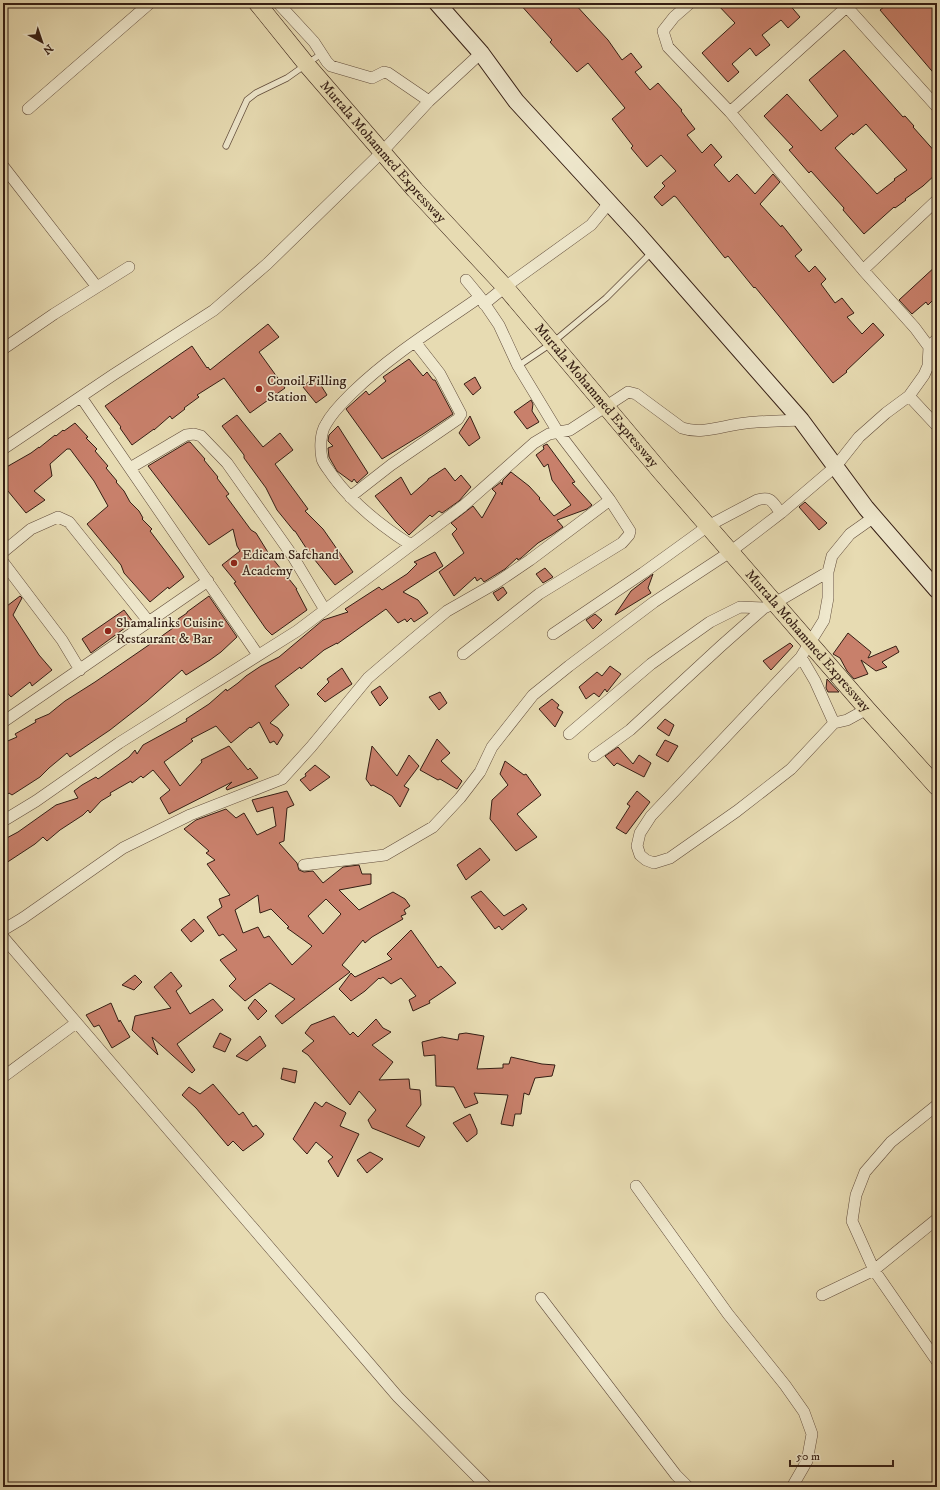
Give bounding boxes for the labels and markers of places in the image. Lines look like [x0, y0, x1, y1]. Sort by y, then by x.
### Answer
place label: Conoil Filling Station [267, 372, 347, 406]
marker: Conoil Filling Station [254, 384, 264, 394]
place label: Edicam Safehand Academy [242, 546, 339, 580]
marker: Edicam Safehand Academy [229, 558, 239, 568]
place label: Shamalinks Cuisine Restaurant & Bar [116, 614, 224, 648]
marker: Shamalinks Cuisine Restaurant & Bar [103, 626, 113, 636]

